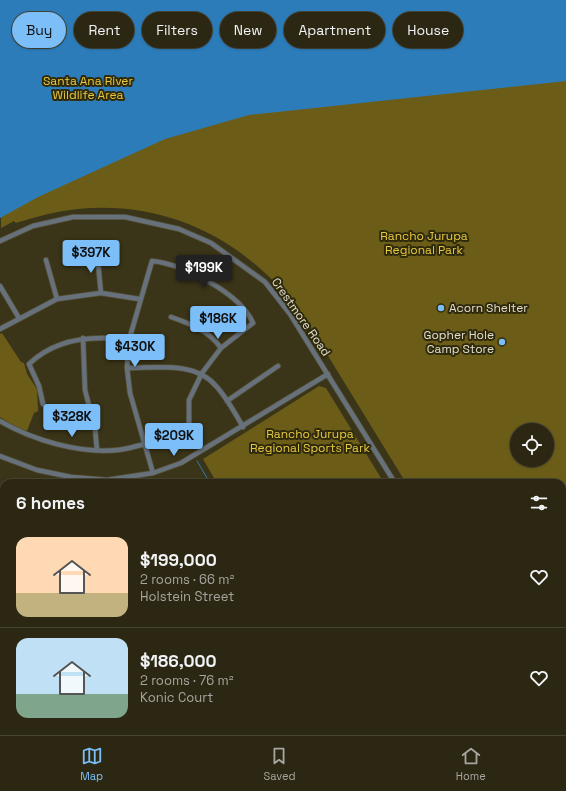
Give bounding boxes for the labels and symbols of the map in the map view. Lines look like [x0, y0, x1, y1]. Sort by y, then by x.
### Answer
park label: Santa Ana River Wildlife Area [43, 73, 133, 103]
park label: Rancho Jurupa Regional Park [380, 228, 468, 258]
pin: $397K [63, 240, 119, 274]
pin: $199K [176, 255, 232, 289]
street label: Crestmore Road [268, 275, 334, 359]
place label: Acorn Shelter [449, 300, 528, 316]
marker: Acorn Shelter [436, 303, 446, 313]
pin: $186K [190, 306, 246, 340]
place label: Gopher Hole Camp Store [424, 327, 494, 357]
pin: $430K [107, 334, 163, 368]
marker: Gopher Hole Camp Store [497, 337, 507, 347]
pin: $328K [44, 404, 100, 438]
pin: $209K [146, 423, 202, 457]
park label: Rancho Jurupa Regional Sports Park [250, 426, 370, 456]

